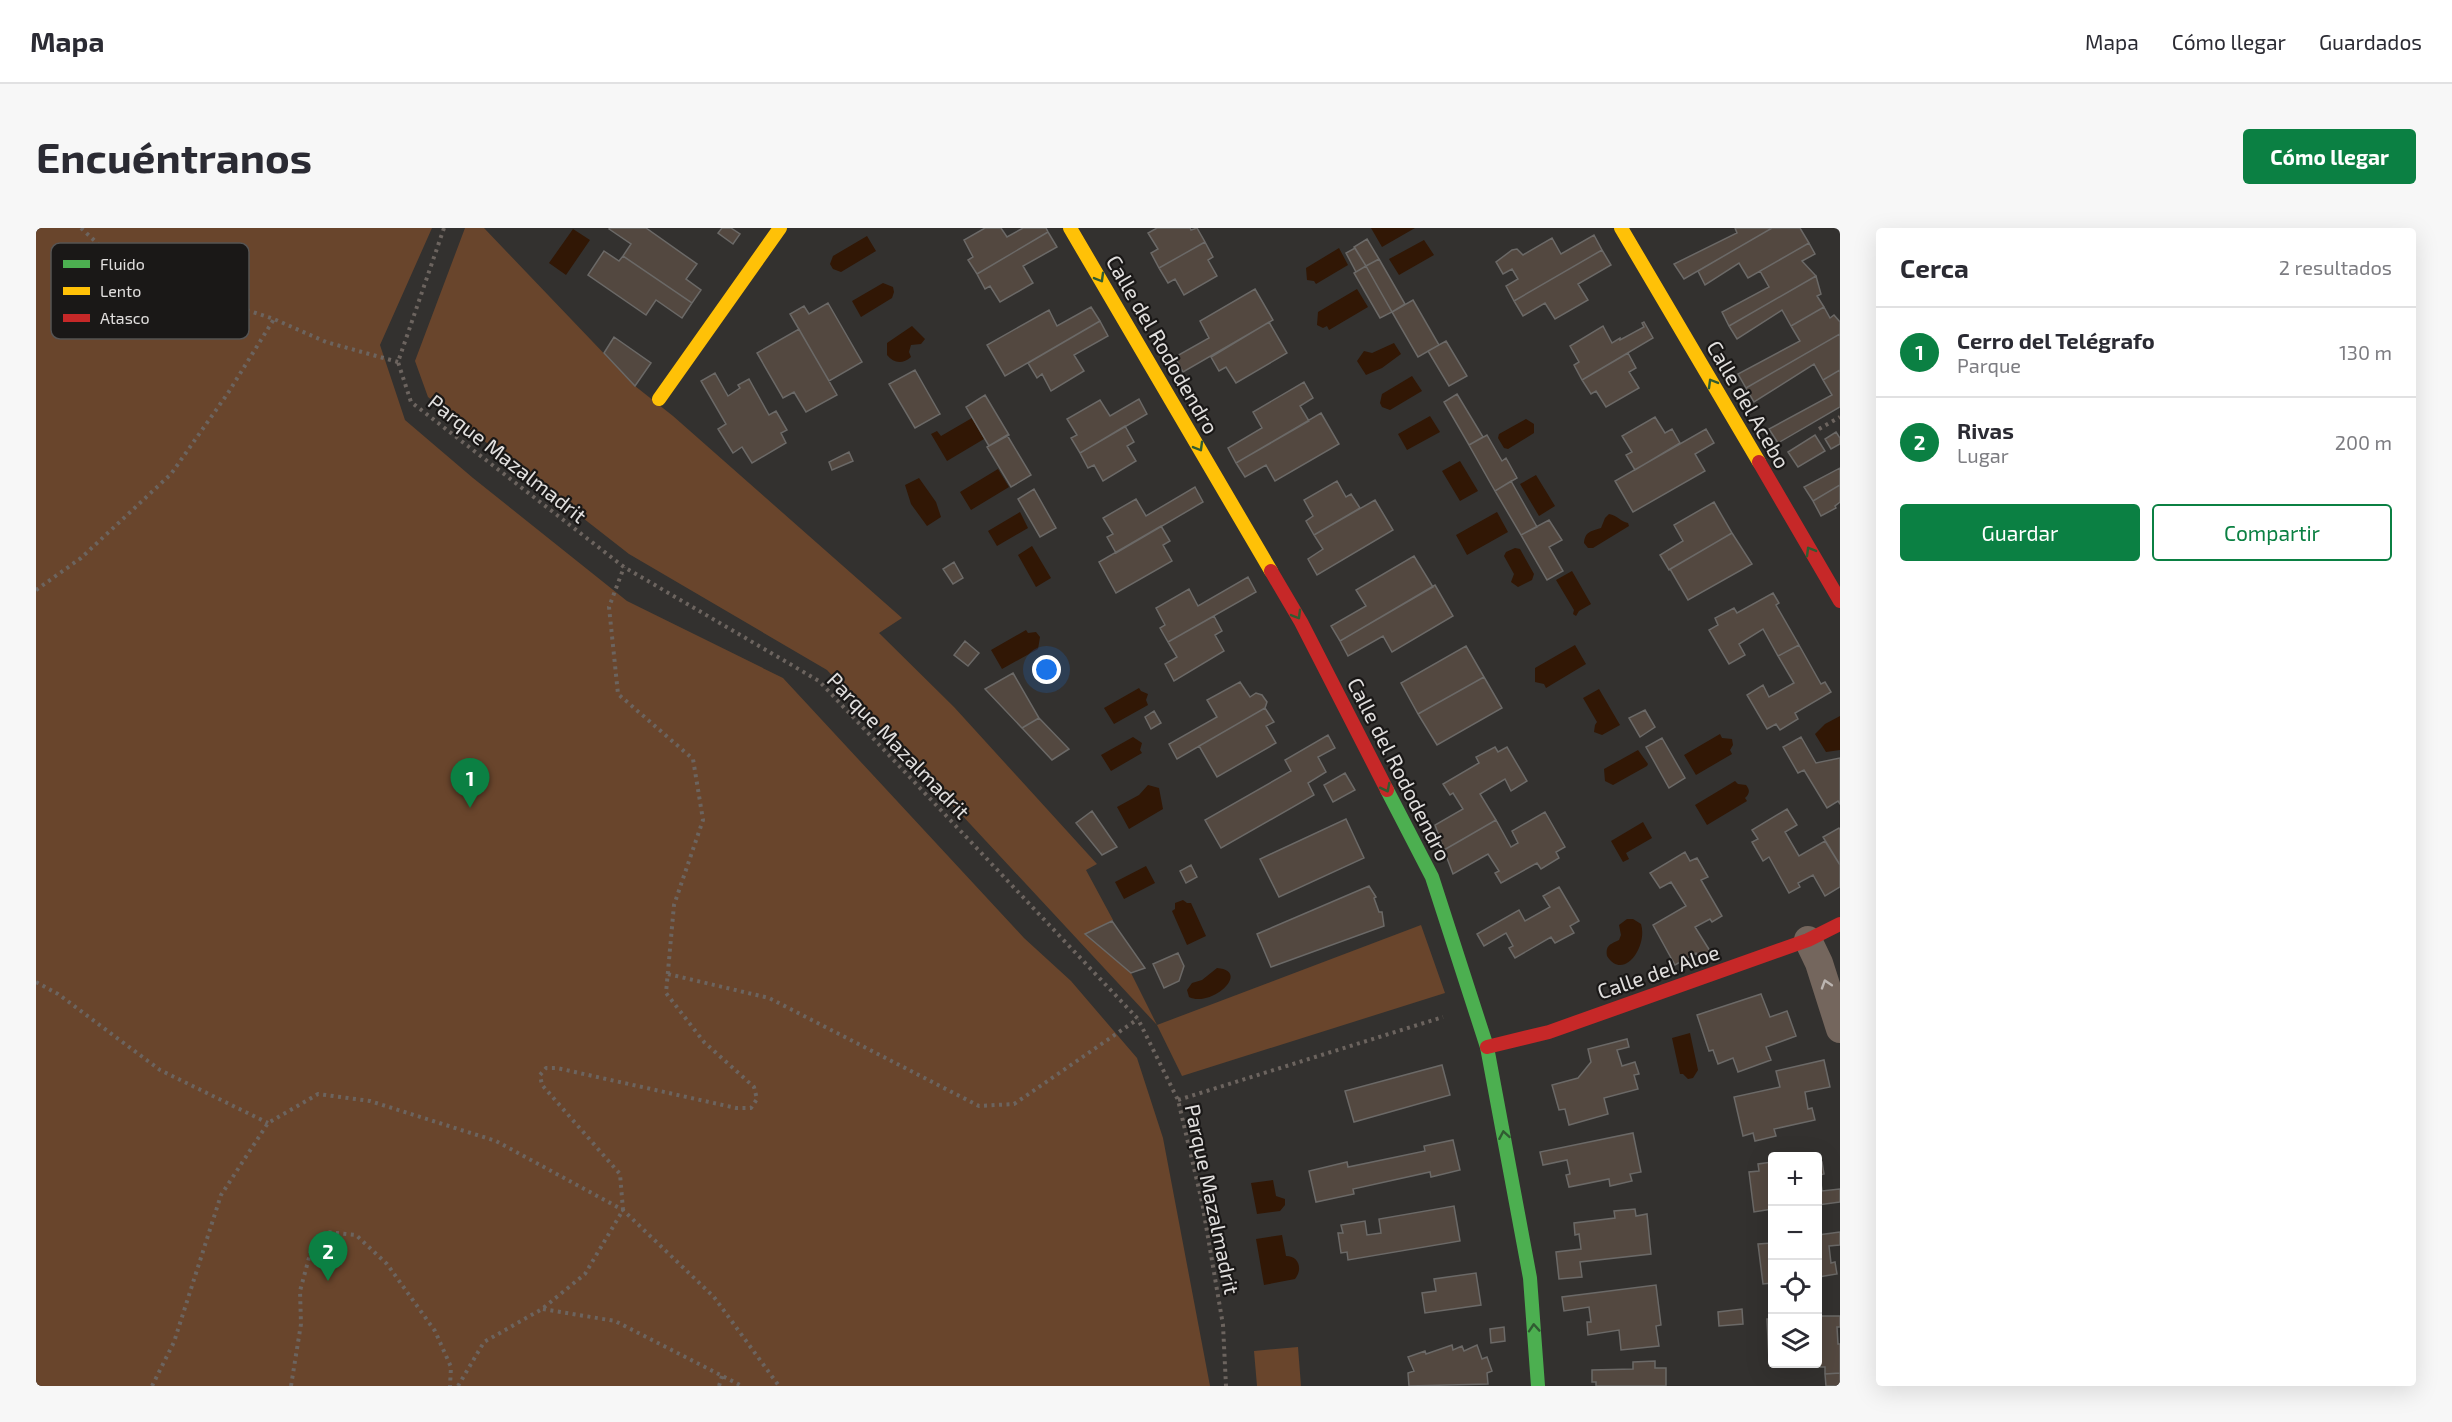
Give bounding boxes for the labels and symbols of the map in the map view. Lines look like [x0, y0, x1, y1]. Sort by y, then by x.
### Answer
legend [51, 243, 249, 339]
street label: Calle del Rododendro [1102, 250, 1224, 438]
text: Fluido [100, 254, 145, 273]
one-way arrow [1093, 272, 1104, 283]
text: Lento [100, 281, 141, 300]
text: Atasco [100, 308, 150, 327]
street label: Calle del Acebo [1702, 336, 1796, 472]
one-way arrow [1708, 379, 1719, 389]
street label: Parque Mazalmadrit [424, 388, 592, 528]
one-way arrow [1191, 441, 1203, 451]
one-way arrow [1806, 547, 1818, 557]
one-way arrow [1290, 609, 1301, 619]
your location [1032, 655, 1061, 684]
street label: Parque Mazalmadrit [823, 667, 975, 823]
street label: Calle del Rododendro [1343, 673, 1457, 865]
pin: 1 [450, 758, 490, 808]
one-way arrow [1379, 782, 1391, 793]
street label: Calle del Aloe [1594, 938, 1722, 1004]
one-way arrow [1821, 979, 1834, 990]
street label: Parque Mazalmadrit [1181, 1102, 1245, 1296]
one-way arrow [1498, 1130, 1511, 1140]
pin: 2 [308, 1232, 348, 1281]
one-way arrow [1527, 1323, 1540, 1332]

